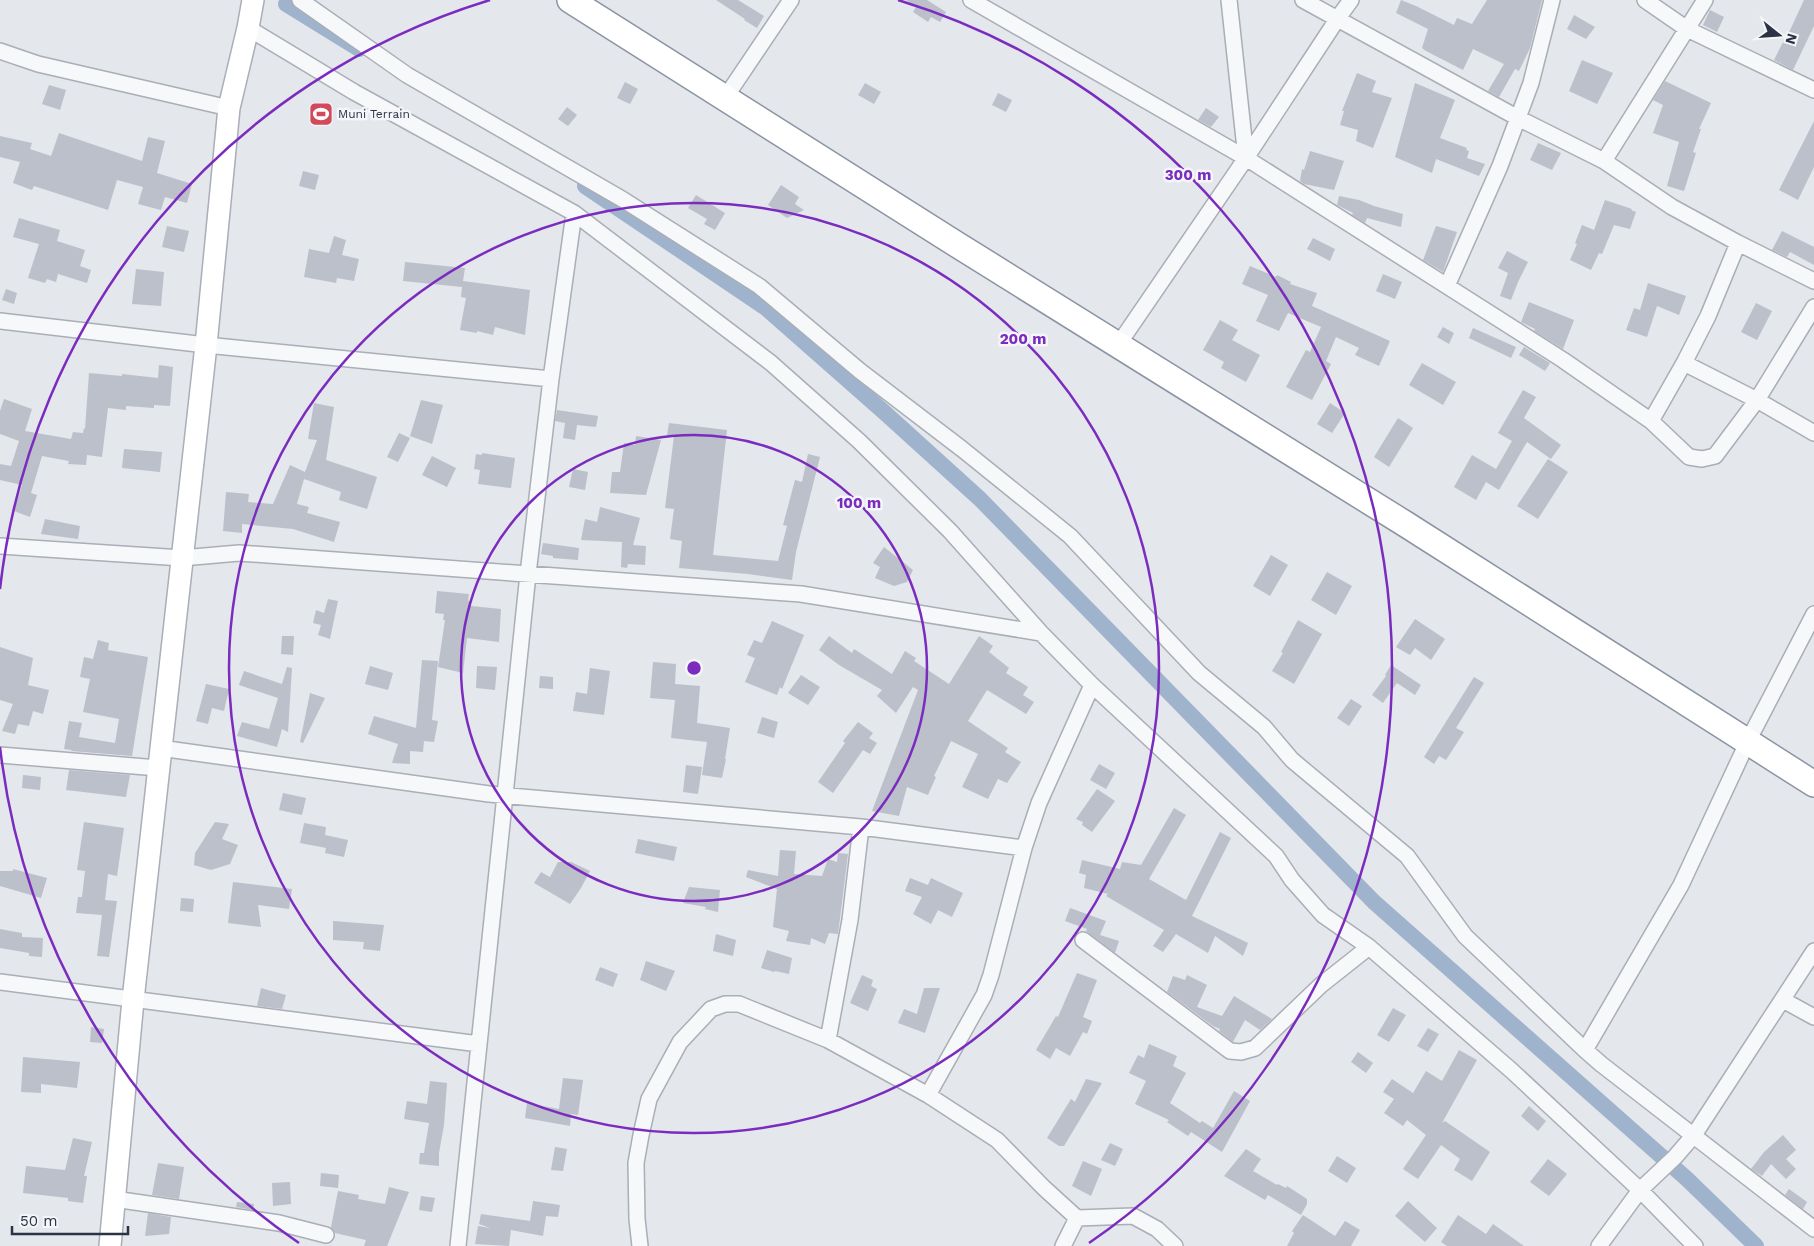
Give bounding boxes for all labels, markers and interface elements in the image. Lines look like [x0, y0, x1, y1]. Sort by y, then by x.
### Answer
north arrow [1754, 10, 1804, 60]
text: N [1782, 32, 1801, 46]
sports icon: Muni Terrain [308, 101, 334, 127]
place label: Muni Terrain [338, 107, 410, 121]
text: 300 m [1165, 166, 1211, 184]
text: 200 m [1000, 330, 1046, 348]
text: 100 m [837, 494, 881, 512]
centre of rings [685, 659, 703, 677]
scale bar [12, 1204, 129, 1236]
text: 50 m [20, 1212, 57, 1230]

